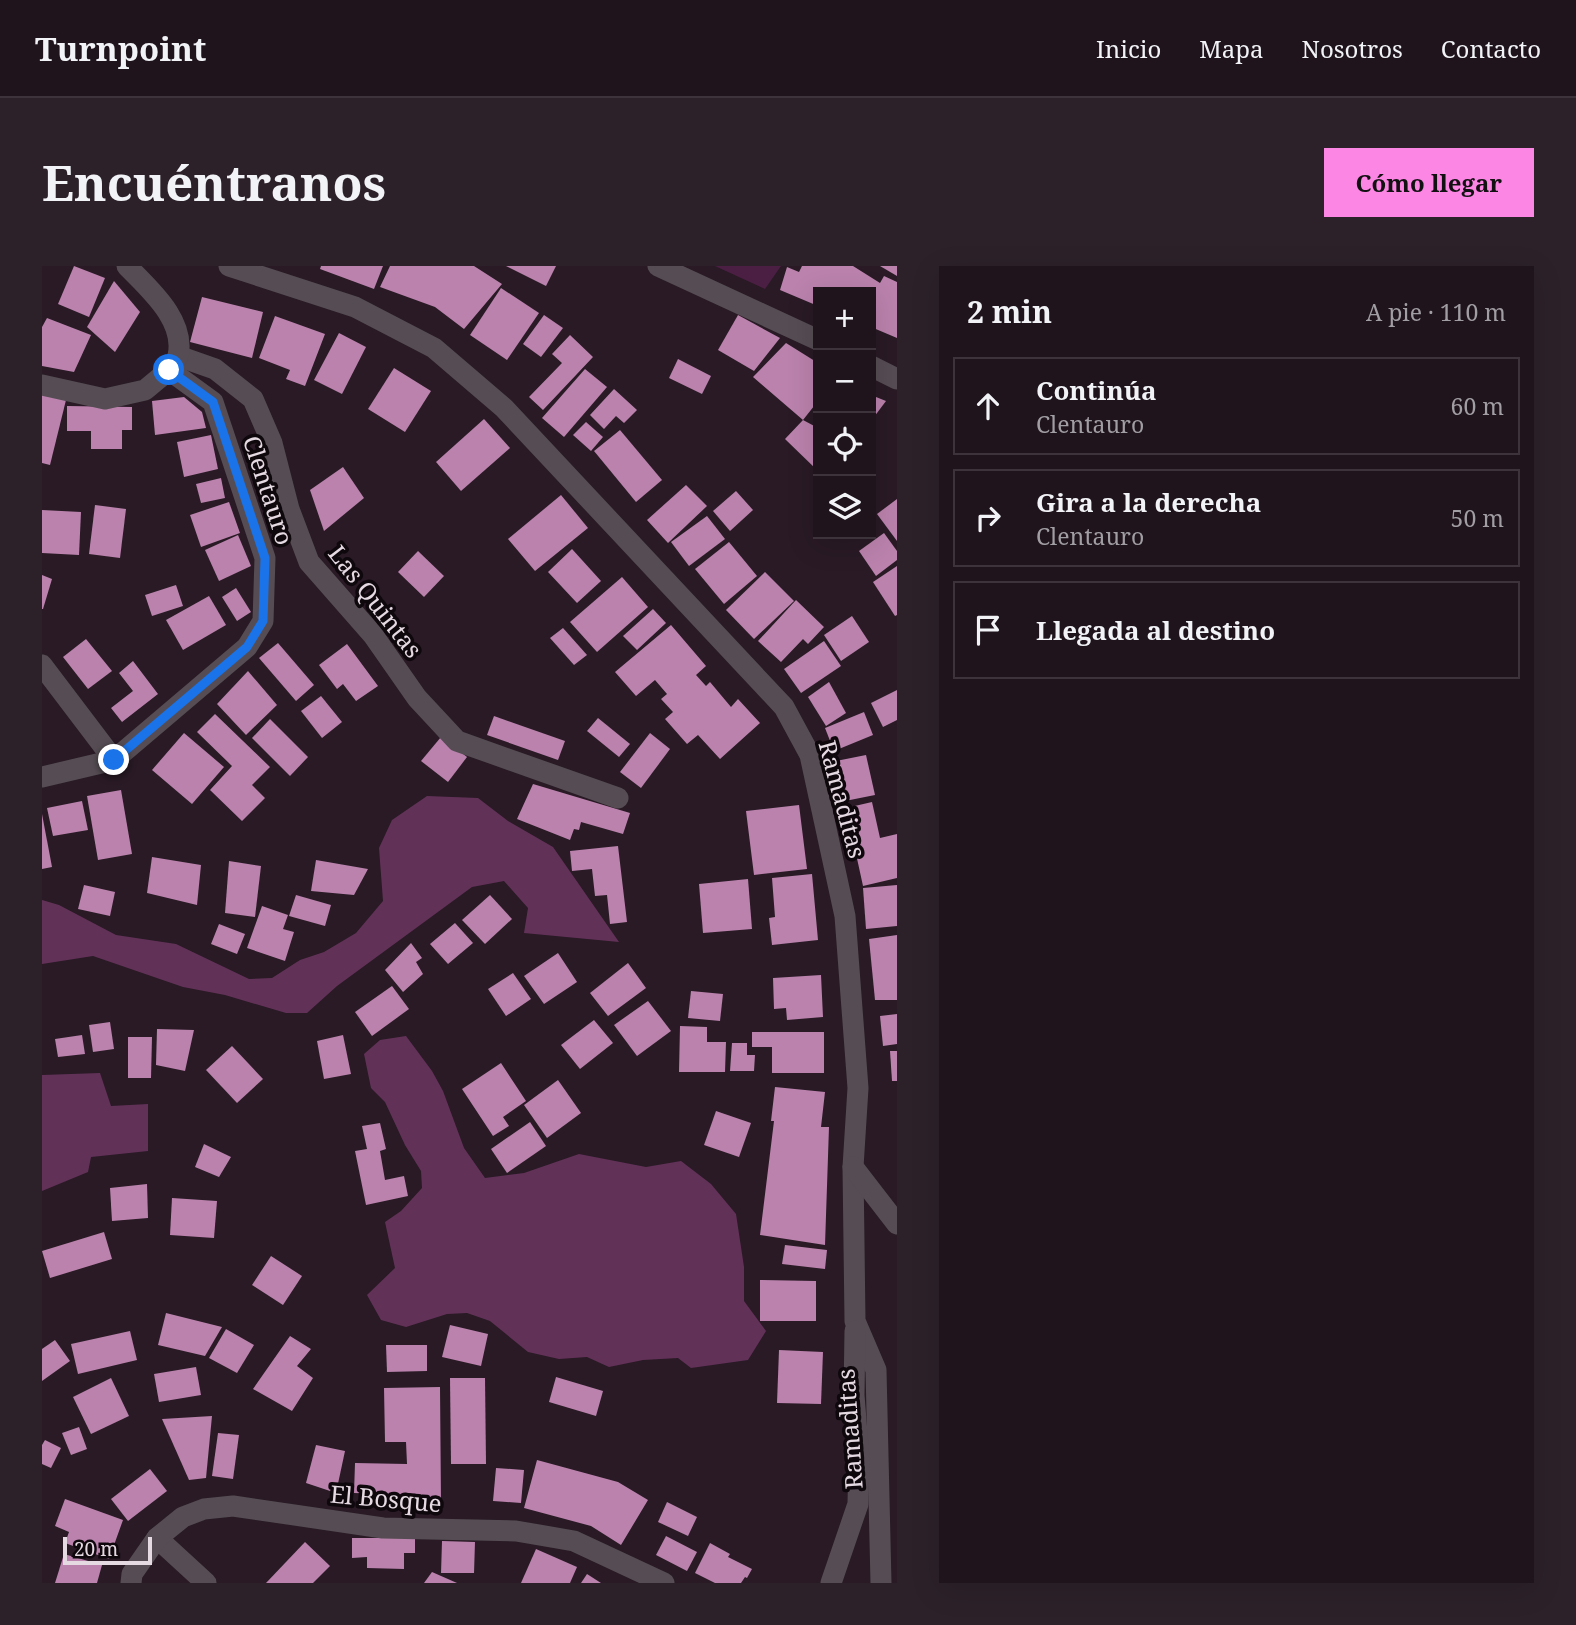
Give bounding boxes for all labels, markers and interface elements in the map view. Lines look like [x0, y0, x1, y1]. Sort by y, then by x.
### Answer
text: Turnpoint [35, 26, 206, 71]
text: Inicio [1096, 32, 1161, 65]
text: Mapa [1199, 32, 1264, 65]
text: Nosotros [1302, 32, 1403, 65]
text: Contacto [1441, 32, 1541, 65]
button: Cómo llegar [1324, 148, 1534, 217]
text: Encuéntranos [42, 149, 386, 215]
map controls [813, 287, 876, 539]
button: + [813, 287, 876, 350]
text: 2 min [967, 291, 1052, 332]
text: A pie · 110 m [1366, 296, 1506, 328]
button: − [813, 350, 876, 413]
route start [153, 354, 184, 385]
text: Continúa [1036, 372, 1157, 408]
icon: ahead [969, 387, 1007, 425]
text: 60 m [1451, 390, 1504, 422]
text: Clentauro [1036, 408, 1144, 440]
button: locate [813, 413, 876, 476]
street label: Clentauro [236, 431, 302, 549]
button: layers [813, 476, 876, 539]
text: Gira a la derecha [1036, 484, 1261, 520]
icon: right [969, 499, 1007, 537]
text: 50 m [1451, 502, 1504, 534]
text: Clentauro [1036, 520, 1144, 552]
street label: Las Quintas [322, 538, 430, 664]
icon: arrive [969, 611, 1007, 649]
text: Llegada al destino [1036, 612, 1275, 648]
street label: Ramaditas [811, 736, 875, 862]
route end [98, 744, 129, 775]
street label: Ramaditas [828, 1368, 870, 1490]
street label: El Bosque [329, 1477, 443, 1519]
scale bar [63, 1534, 152, 1566]
text: 20 m [74, 1536, 118, 1562]

